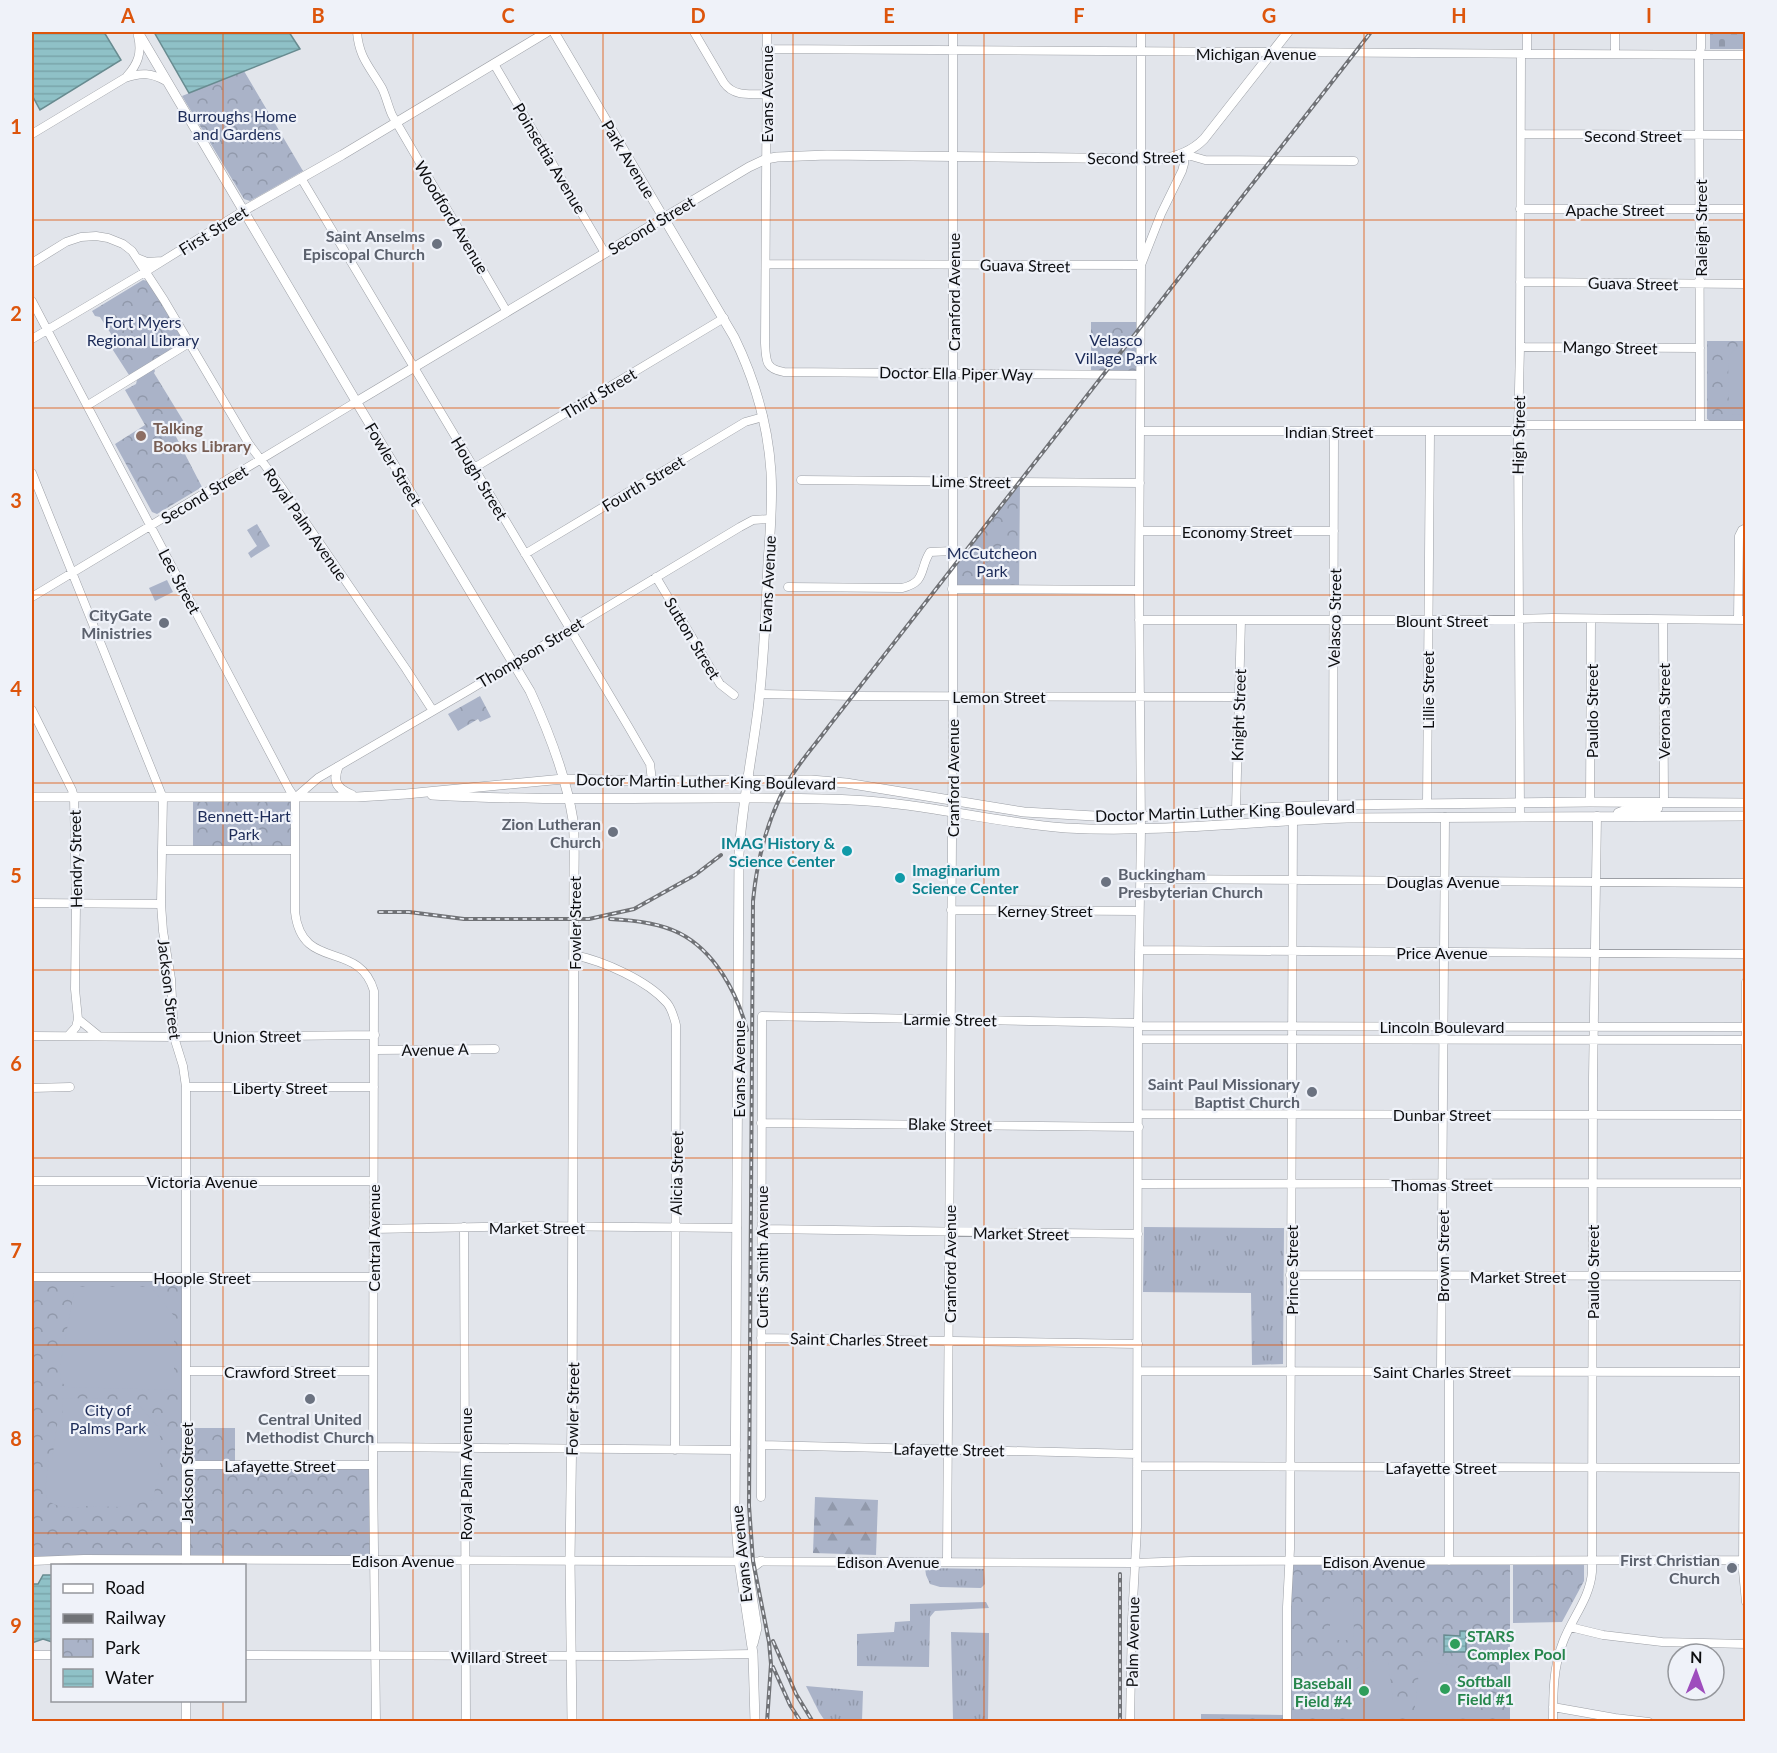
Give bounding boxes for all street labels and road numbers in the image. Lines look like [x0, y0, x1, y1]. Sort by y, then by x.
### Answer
street label: Michigan Avenue [1196, 44, 1316, 63]
street label: Evans Avenue [757, 45, 776, 143]
street label: Poinsettia Avenue [509, 99, 591, 217]
street label: Park Avenue [598, 116, 660, 202]
street label: Second Street [1584, 126, 1682, 145]
street label: Second Street [1087, 147, 1185, 167]
street label: Woodford Avenue [411, 157, 493, 277]
street label: Raleigh Street [1691, 179, 1710, 277]
street label: Second Street [604, 192, 698, 258]
street label: Apache Street [1566, 200, 1665, 219]
street label: First Street [175, 201, 251, 259]
street label: Cranford Avenue [944, 233, 963, 351]
street label: Guava Street [980, 255, 1071, 275]
street label: Guava Street [1588, 273, 1679, 293]
street label: Mango Street [1562, 337, 1658, 357]
street label: Doctor Ella Piper Way [879, 362, 1034, 384]
street label: Third Street [559, 363, 640, 422]
street label: High Street [1508, 395, 1528, 475]
street label: Fowler Street [362, 419, 426, 509]
street label: Indian Street [1284, 422, 1374, 441]
street label: Hough Street [448, 433, 512, 523]
street label: Fourth Street [598, 451, 688, 515]
street label: Second Street [157, 461, 251, 527]
street label: Royal Palm Avenue [260, 464, 352, 584]
street label: Lime Street [931, 471, 1011, 491]
street label: Economy Street [1182, 522, 1292, 541]
street label: Evans Avenue [755, 535, 779, 633]
street label: Lee Street [155, 545, 205, 617]
street label: Velasco Street [1324, 568, 1344, 668]
street label: Sutton Street [661, 593, 725, 683]
street label: Blount Street [1396, 611, 1489, 630]
street label: Thompson Street [473, 613, 587, 691]
street label: Lillie Street [1418, 651, 1437, 729]
street label: Verona Street [1654, 663, 1673, 759]
street label: Pauldo Street [1582, 664, 1601, 758]
street label: Knight Street [1227, 668, 1249, 762]
street label: Lemon Street [952, 687, 1046, 706]
street label: Cranford Avenue [943, 719, 962, 837]
street label: Doctor Martin Luther King Boulevard [576, 769, 836, 793]
street label: Doctor Martin Luther King Boulevard [1095, 797, 1355, 825]
street label: Hendry Street [65, 809, 85, 908]
street label: Douglas Avenue [1386, 872, 1500, 891]
street label: Fowler Street [565, 876, 584, 970]
street label: Kerney Street [997, 901, 1093, 920]
street label: Jackson Street [154, 938, 186, 1041]
street label: Price Avenue [1396, 943, 1488, 962]
street label: Larmie Street [903, 1009, 997, 1029]
street label: Lincoln Boulevard [1379, 1017, 1505, 1036]
street label: Evans Avenue [729, 1020, 748, 1118]
street label: Union Street [213, 1026, 302, 1046]
street label: Avenue A [401, 1039, 469, 1059]
street label: Liberty Street [232, 1078, 328, 1097]
street label: Dunbar Street [1393, 1105, 1492, 1124]
street label: Blake Street [908, 1114, 993, 1134]
street label: Alicia Street [666, 1131, 686, 1215]
street label: Victoria Avenue [146, 1172, 258, 1191]
street label: Thomas Street [1391, 1175, 1493, 1194]
street label: Central Avenue [364, 1184, 383, 1292]
street label: Curtis Smith Avenue [752, 1186, 771, 1328]
street label: Cranford Avenue [940, 1205, 959, 1323]
street label: Brown Street [1433, 1210, 1452, 1302]
street label: Market Street [489, 1218, 585, 1237]
street label: Market Street [973, 1223, 1070, 1243]
street label: Prince Street [1282, 1225, 1301, 1315]
street label: Pauldo Street [1583, 1225, 1602, 1319]
street label: Market Street [1470, 1267, 1566, 1286]
street label: Hoople Street [153, 1268, 251, 1287]
street label: Saint Charles Street [790, 1328, 928, 1350]
street label: Crawford Street [224, 1362, 336, 1381]
street label: Fowler Street [562, 1362, 582, 1456]
street label: Saint Charles Street [1373, 1362, 1511, 1381]
street label: Royal Palm Avenue [456, 1408, 475, 1541]
street label: Jackson Street [177, 1422, 196, 1524]
street label: Lafayette Street [893, 1439, 1005, 1459]
street label: Lafayette Street [224, 1456, 336, 1475]
street label: Lafayette Street [1385, 1458, 1497, 1477]
street label: Evans Avenue [726, 1505, 756, 1603]
street label: Edison Avenue [351, 1551, 455, 1570]
street label: Edison Avenue [836, 1552, 940, 1571]
street label: Edison Avenue [1322, 1552, 1426, 1571]
street label: Palm Avenue [1122, 1596, 1142, 1688]
street label: Willard Street [451, 1647, 548, 1666]

